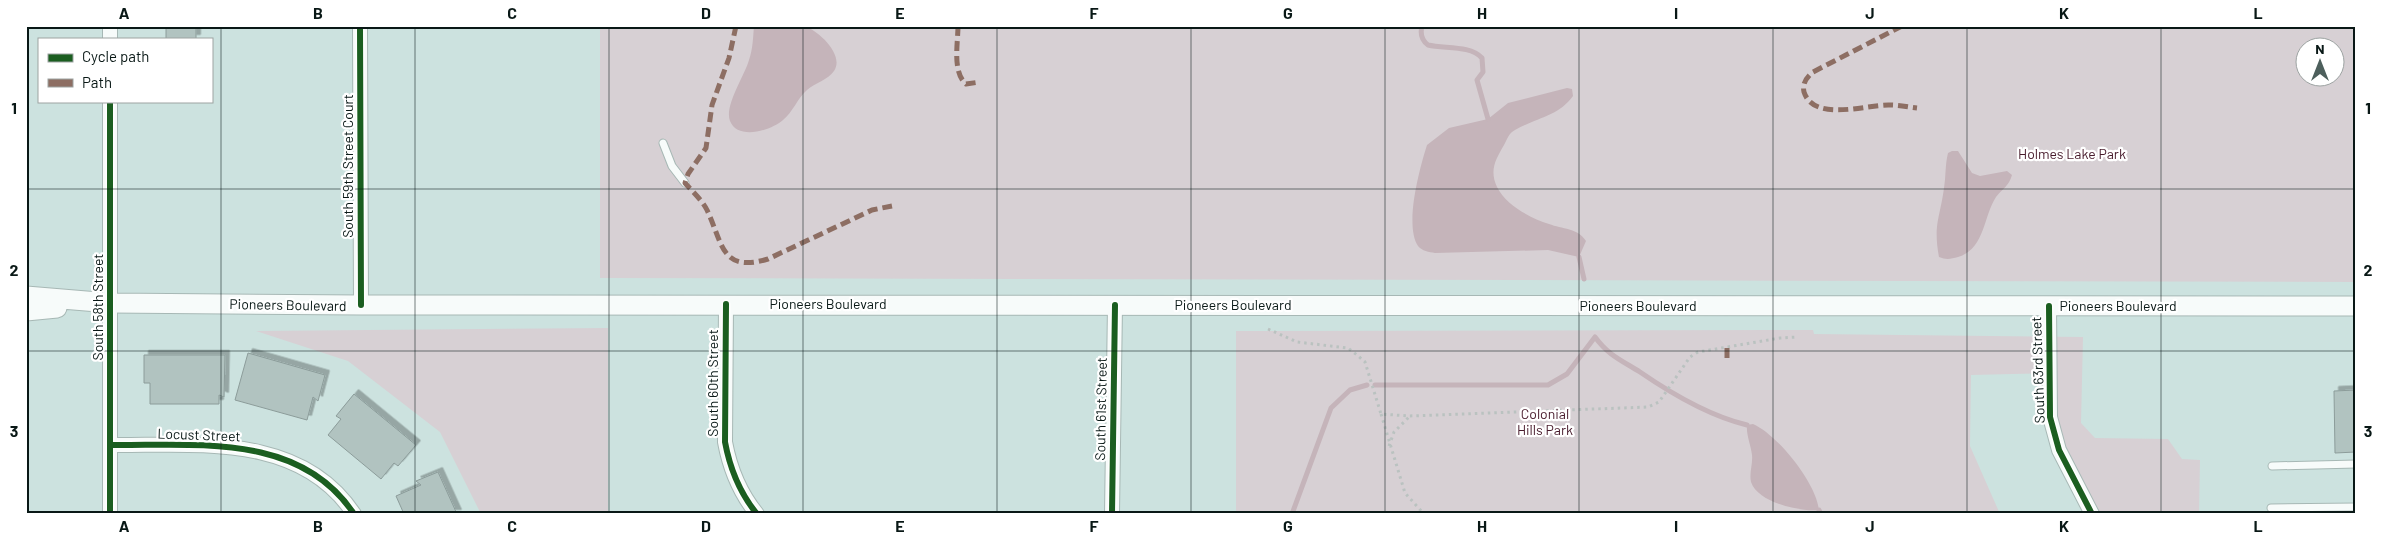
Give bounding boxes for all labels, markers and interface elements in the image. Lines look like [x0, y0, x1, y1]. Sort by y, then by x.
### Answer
text: A [119, 3, 130, 22]
text: B [313, 3, 323, 22]
text: C [507, 3, 517, 22]
text: D [701, 3, 711, 22]
text: E [895, 3, 905, 22]
text: F [1090, 3, 1099, 22]
text: G [1283, 3, 1293, 22]
text: H [1477, 3, 1487, 22]
text: I [1674, 3, 1678, 22]
text: J [1865, 3, 1875, 22]
text: K [2059, 3, 2069, 22]
text: L [2253, 3, 2263, 22]
legend [38, 38, 212, 102]
north arrow [2294, 38, 2344, 88]
text: N [2315, 40, 2325, 57]
text: Cycle path [82, 47, 149, 65]
text: Path [82, 73, 112, 91]
street label: South 59th Street Court [339, 94, 356, 238]
text: 1 [11, 98, 17, 117]
text: 1 [2365, 98, 2371, 117]
park label: Holmes Lake Park [2018, 145, 2126, 162]
street label: South 58th Street [89, 254, 106, 360]
text: 2 [10, 260, 19, 279]
text: 2 [2364, 260, 2373, 279]
street label: Pioneers Boulevard [229, 295, 347, 314]
street label: Pioneers Boulevard [769, 295, 887, 312]
street label: Pioneers Boulevard [1174, 296, 1292, 313]
street label: Pioneers Boulevard [1579, 297, 1697, 314]
street label: Pioneers Boulevard [2059, 297, 2177, 314]
street label: South 63rd Street [2027, 316, 2048, 424]
street label: South 60th Street [704, 329, 721, 437]
street label: South 61st Street [1091, 357, 1110, 461]
park label: Colonial Hills Park [1517, 405, 1573, 438]
text: 3 [10, 421, 18, 440]
text: 3 [2364, 421, 2372, 440]
street label: Locust Street [157, 425, 241, 444]
text: A [119, 516, 130, 535]
text: B [313, 516, 323, 535]
text: C [507, 516, 517, 535]
text: D [701, 516, 711, 535]
text: E [895, 516, 905, 535]
text: F [1090, 516, 1099, 535]
text: G [1283, 516, 1293, 535]
text: H [1477, 516, 1487, 535]
text: I [1674, 516, 1678, 535]
text: J [1865, 516, 1875, 535]
text: K [2059, 516, 2069, 535]
text: L [2253, 516, 2263, 535]

